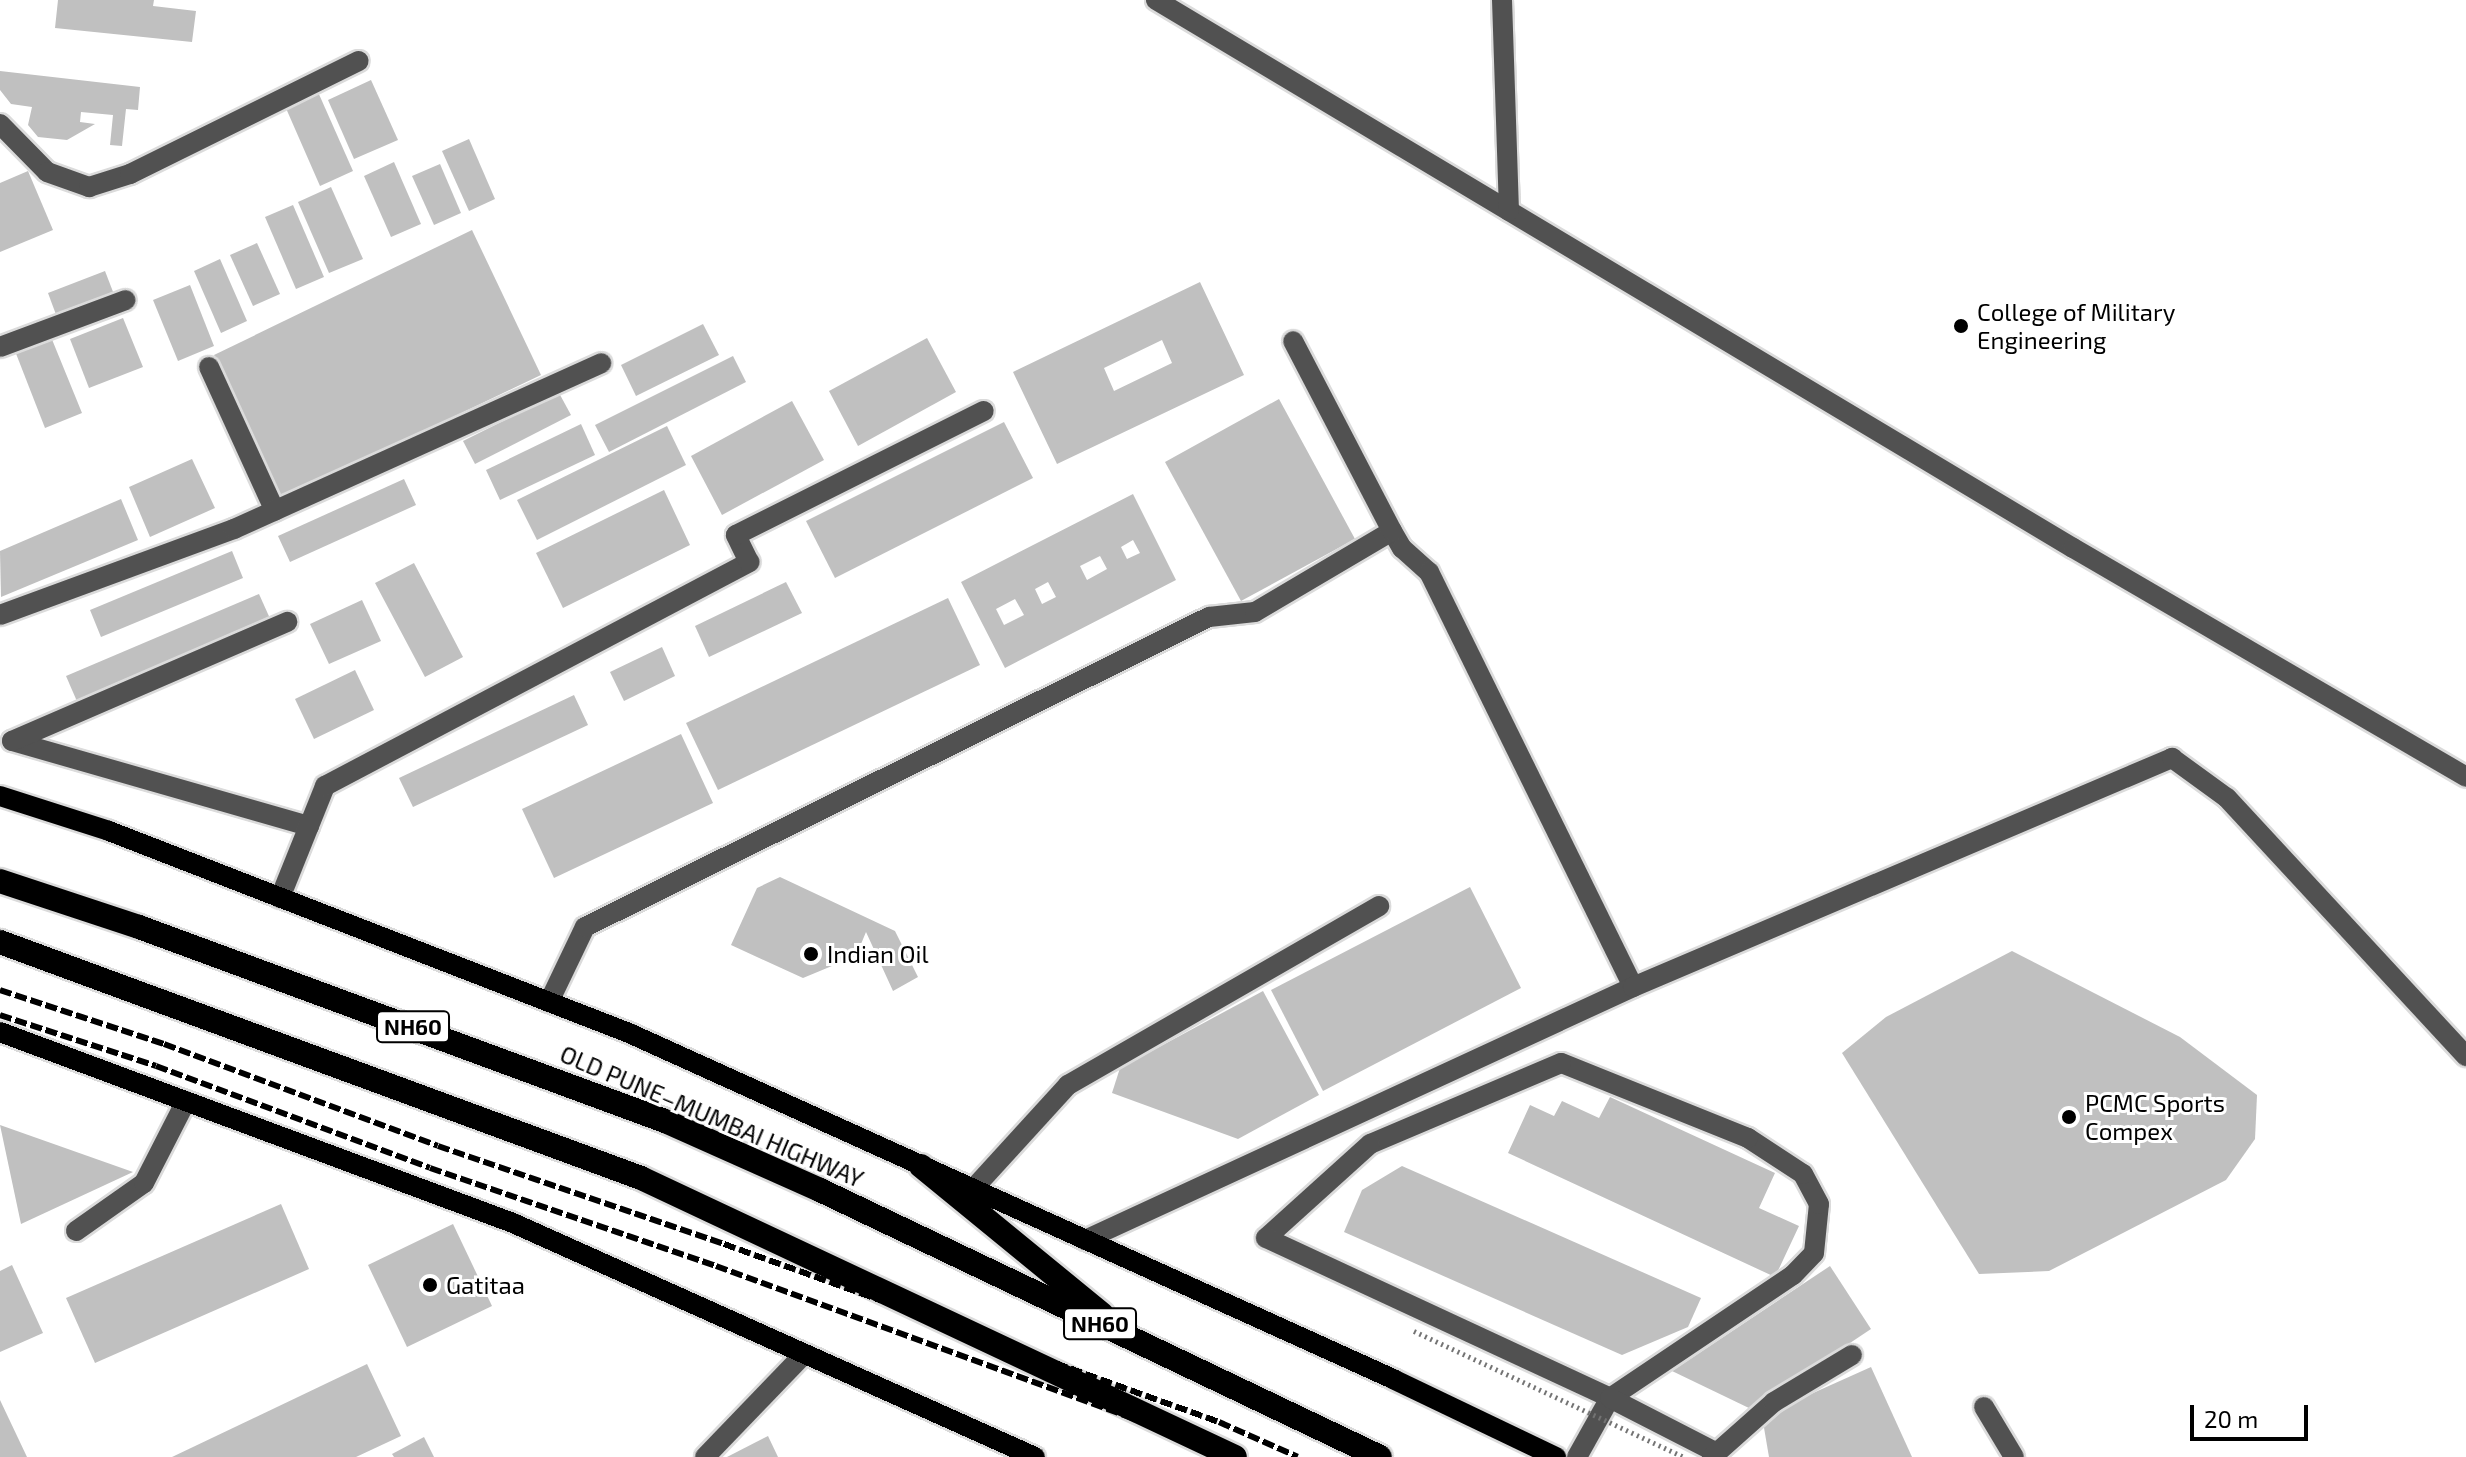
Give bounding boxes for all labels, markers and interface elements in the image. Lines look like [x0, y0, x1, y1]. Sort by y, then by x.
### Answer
place label: College of Military Engineering [1977, 298, 2176, 354]
marker: College of Military Engineering [1952, 317, 1970, 335]
place label: Indian Oil [827, 940, 929, 968]
marker: Indian Oil [802, 945, 820, 963]
road number: NH60 [375, 1009, 451, 1045]
street label: OLD PUNE–MUMBAI HIGHWAY [556, 1039, 868, 1193]
place label: PCMC Sports Compex [2085, 1089, 2225, 1145]
marker: PCMC Sports Compex [2060, 1108, 2078, 1126]
place label: Gatitaa [446, 1271, 525, 1299]
marker: Gatitaa [421, 1276, 439, 1294]
road number: NH60 [1062, 1306, 1138, 1342]
scale bar [2194, 1389, 2312, 1439]
text: 20 m [2204, 1404, 2258, 1433]

